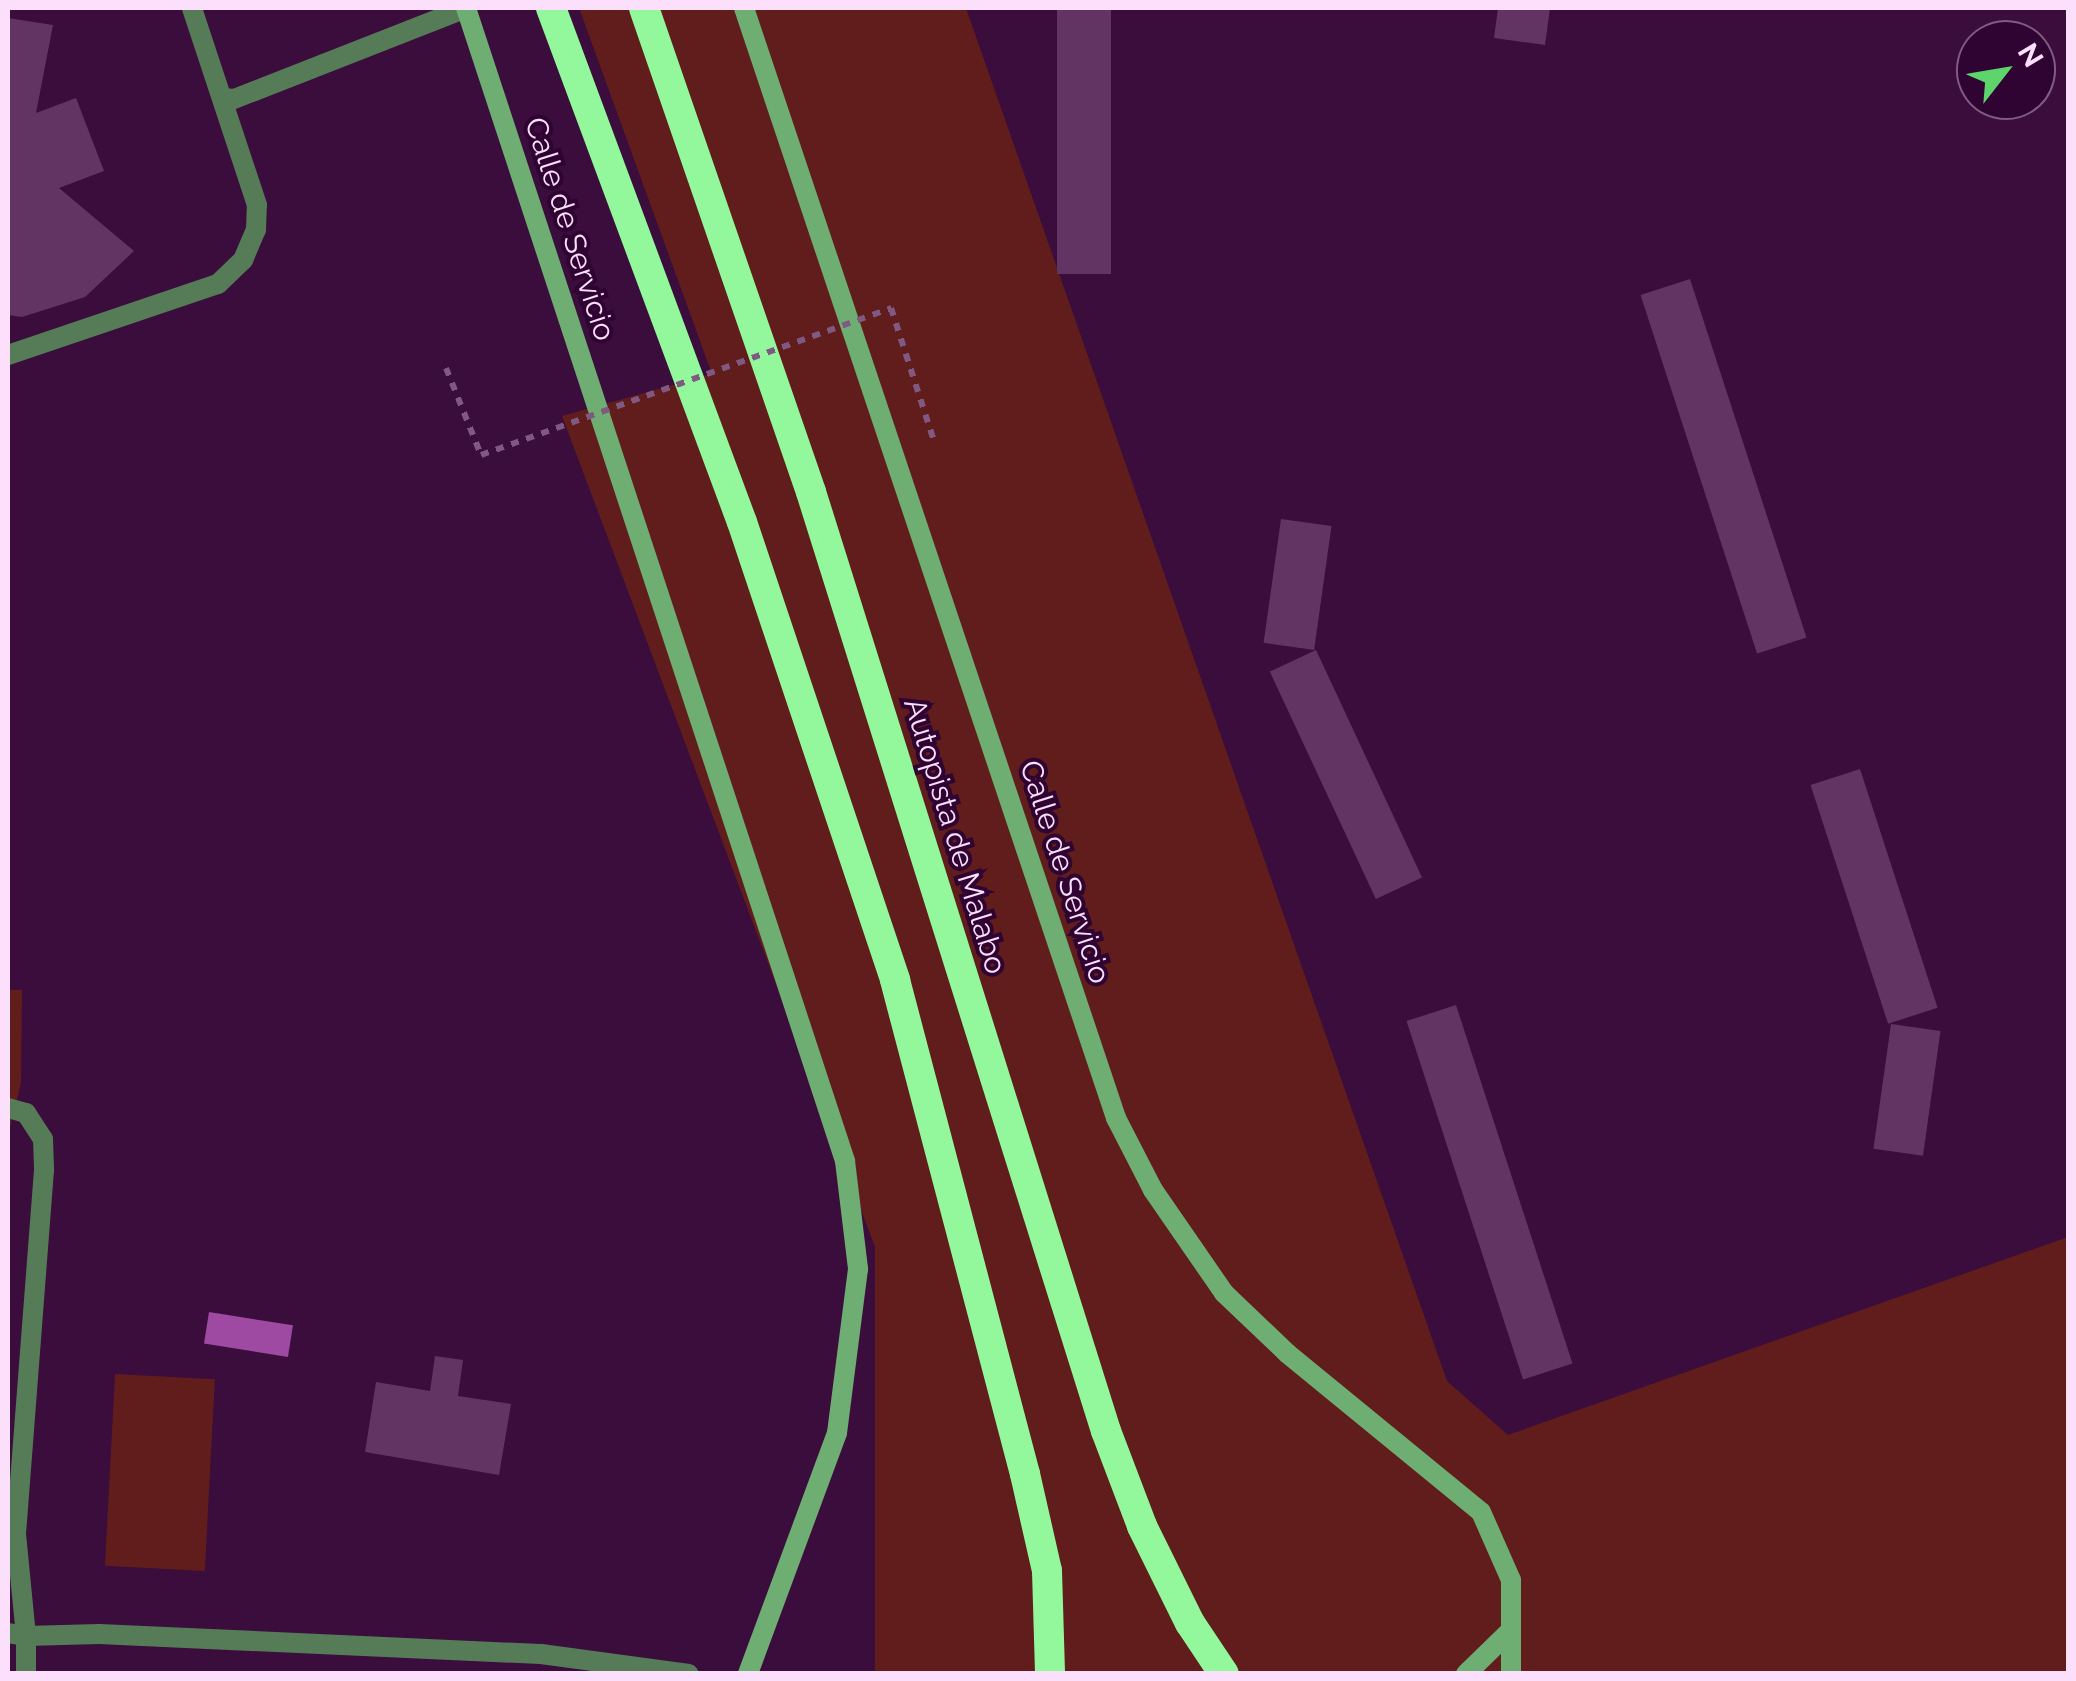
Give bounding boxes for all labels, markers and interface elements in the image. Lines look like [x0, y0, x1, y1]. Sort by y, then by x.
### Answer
north arrow [1956, 20, 2056, 120]
text: N [2011, 38, 2050, 73]
street label: Calle de Servicio [517, 113, 623, 345]
street label: Autopista de Malabo [896, 694, 1014, 978]
street label: Calle de Servicio [1012, 756, 1118, 988]

